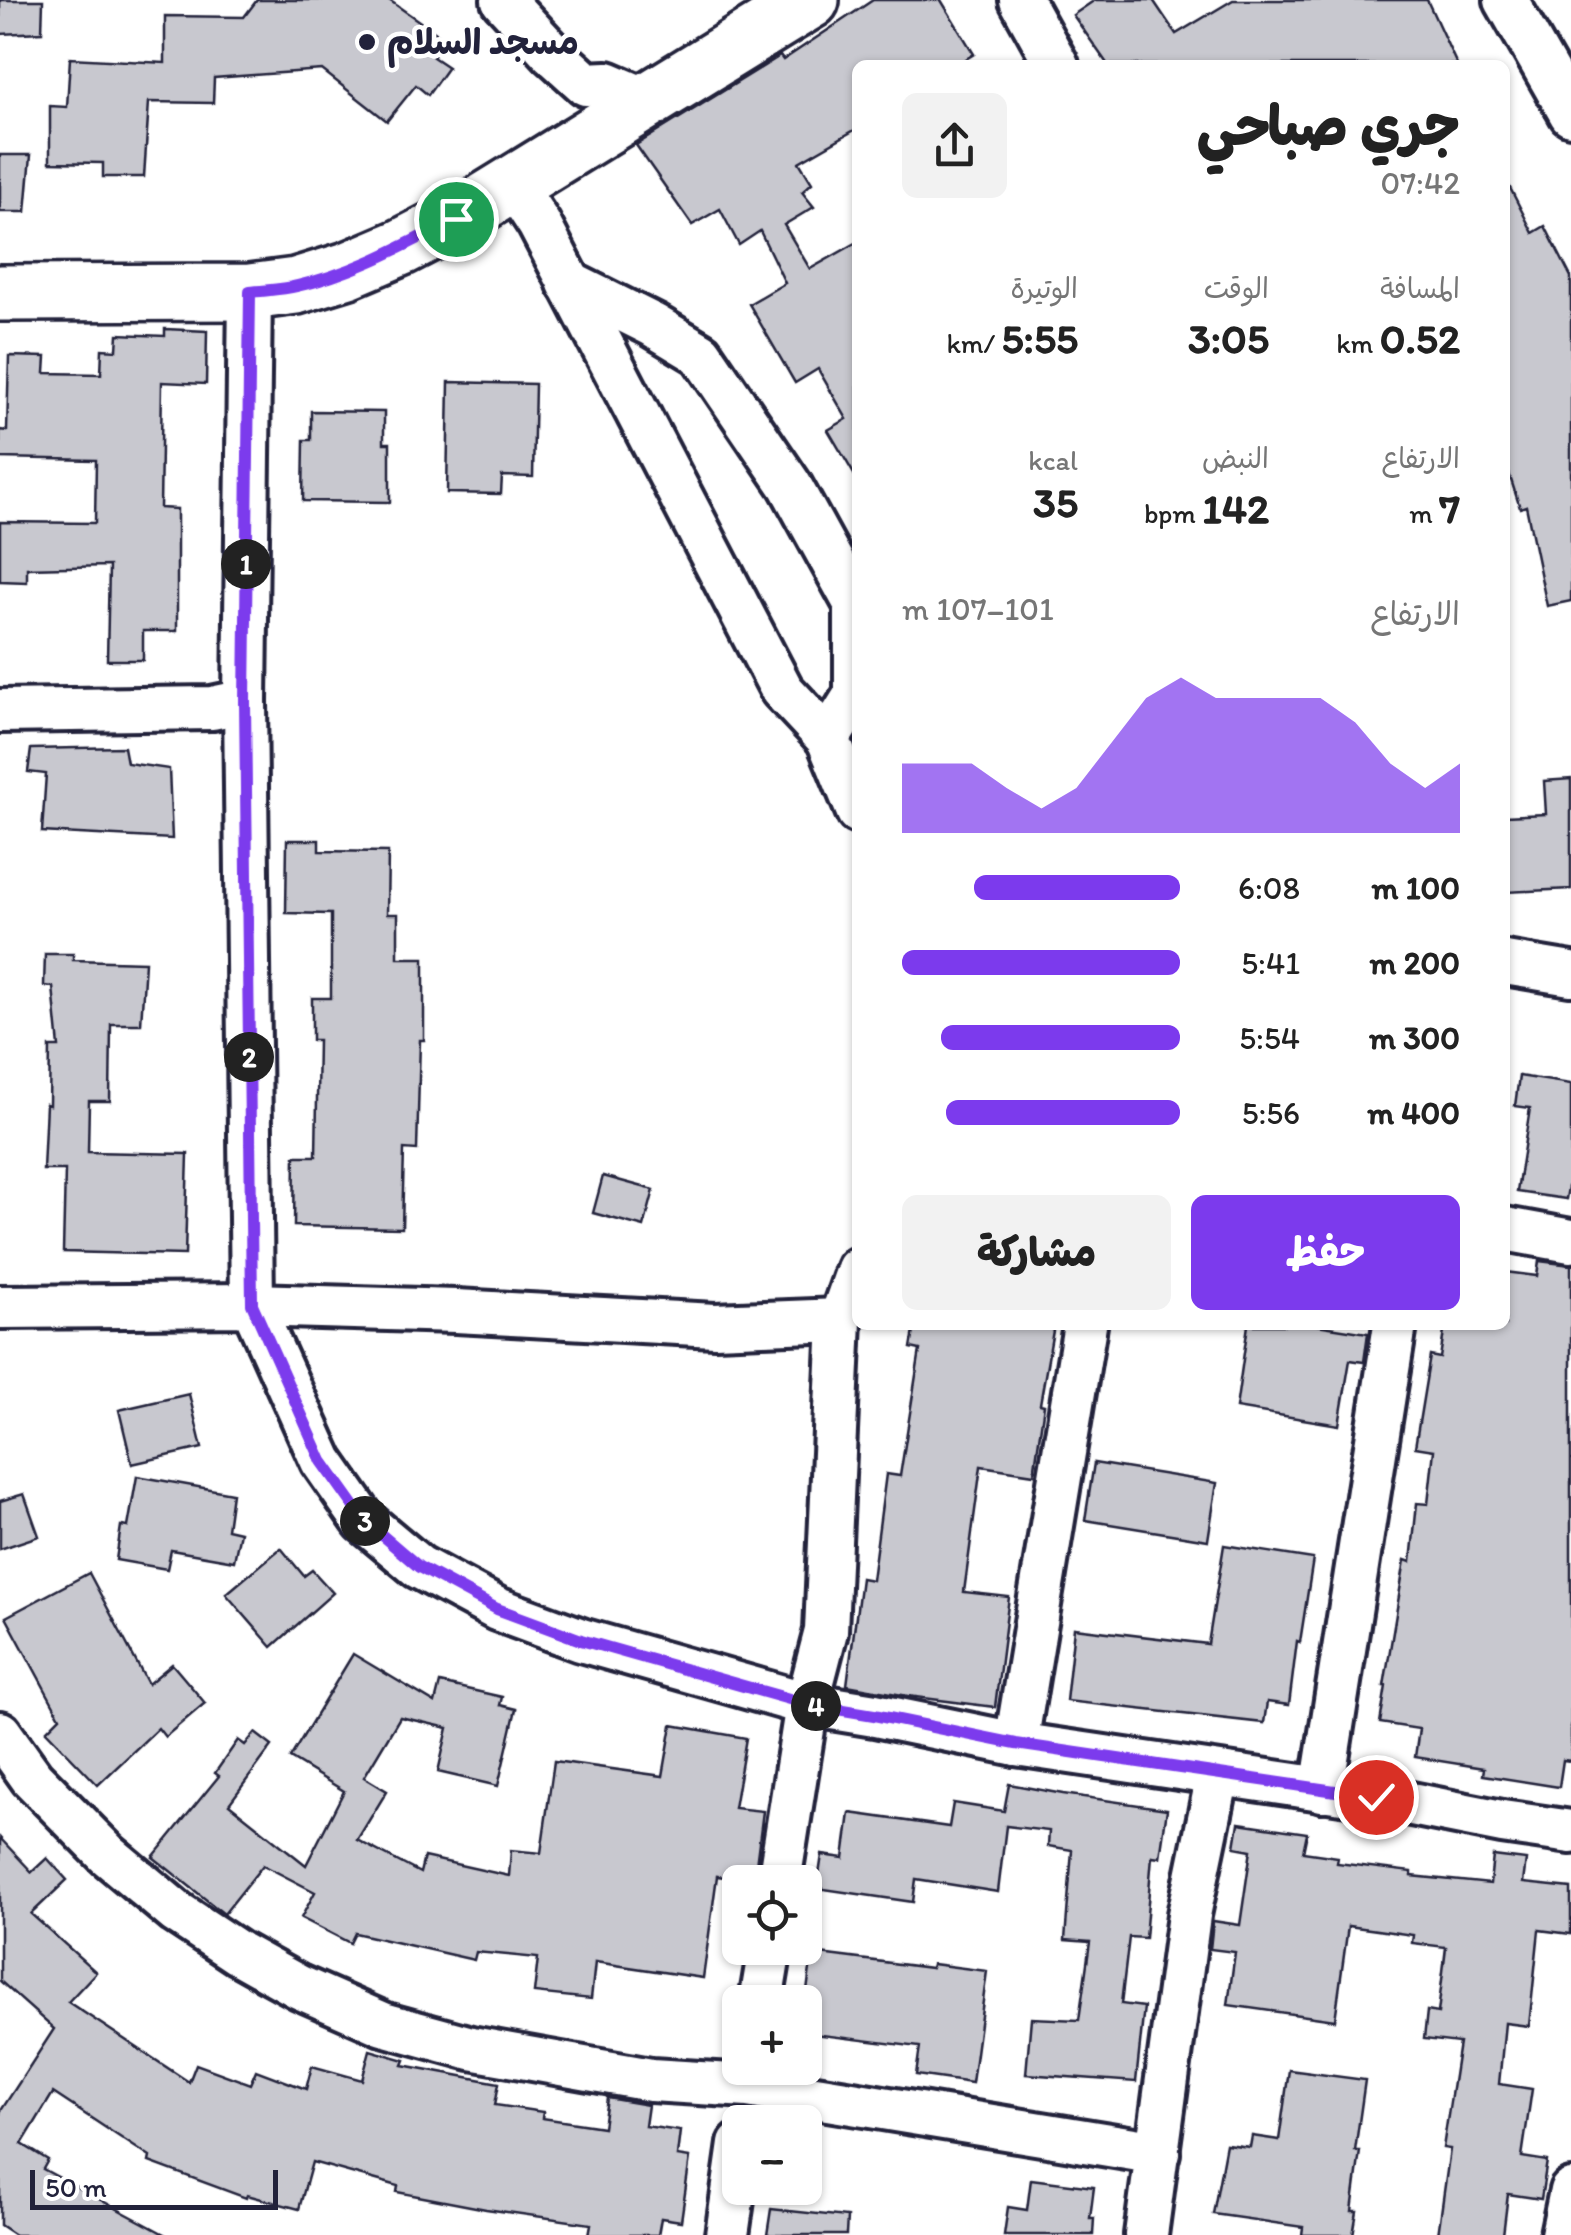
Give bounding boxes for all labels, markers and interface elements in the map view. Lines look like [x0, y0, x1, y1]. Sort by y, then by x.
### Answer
place label: مسجد السلام [387, 21, 579, 68]
marker: مسجد السلام [356, 31, 378, 53]
button: share [902, 93, 1007, 198]
text: جري صباحي [1197, 93, 1460, 159]
text: 07:42 [1381, 164, 1460, 202]
pin [414, 177, 499, 262]
icon: arrive [429, 192, 484, 247]
text: الوتيرة [1010, 271, 1078, 305]
text: الوقت [1204, 271, 1269, 305]
text: المسافة [1380, 271, 1460, 305]
text: 5:55 [1002, 313, 1078, 364]
text: 3:05 [1188, 313, 1269, 364]
text: 0.52 [1380, 313, 1460, 364]
text: /km [946, 326, 1002, 360]
text: km [1336, 326, 1380, 360]
text: النبض [1202, 441, 1269, 475]
text: الارتفاع [1381, 441, 1460, 475]
text: kcal [1028, 443, 1078, 477]
text: 35 [1033, 477, 1078, 528]
text: 142 [1202, 483, 1269, 534]
text: 7 [1439, 483, 1460, 534]
text: bpm [1144, 496, 1202, 530]
text: m [1409, 496, 1439, 530]
pin: 1 [221, 539, 271, 589]
text: 1 [240, 547, 253, 581]
text: 101–107 m [902, 590, 1054, 628]
text: الارتفاع [1370, 595, 1460, 633]
text: 6:08 [1238, 869, 1300, 907]
text: 100 m [1372, 869, 1460, 907]
text: 5:41 [1241, 944, 1300, 982]
text: 200 m [1370, 944, 1460, 982]
text: 5:54 [1239, 1019, 1300, 1057]
text: 300 m [1369, 1019, 1460, 1057]
pin: 2 [224, 1032, 274, 1082]
text: 2 [242, 1040, 256, 1074]
text: 5:56 [1242, 1094, 1300, 1132]
text: 400 m [1367, 1094, 1460, 1132]
button: مشاركة [902, 1195, 1171, 1310]
button: حفظ [1191, 1195, 1460, 1310]
pin: 3 [340, 1496, 390, 1546]
text: 3 [357, 1504, 373, 1538]
pin: 4 [791, 1681, 841, 1731]
text: 4 [808, 1689, 824, 1723]
pin [1334, 1755, 1419, 1840]
icon: check [1349, 1770, 1404, 1825]
map controls [722, 1865, 822, 2205]
button: locate [722, 1865, 822, 1965]
button: + [722, 1985, 822, 2085]
button: − [722, 2105, 822, 2205]
scale bar [30, 2165, 278, 2210]
text: 50 m [45, 2170, 107, 2204]

